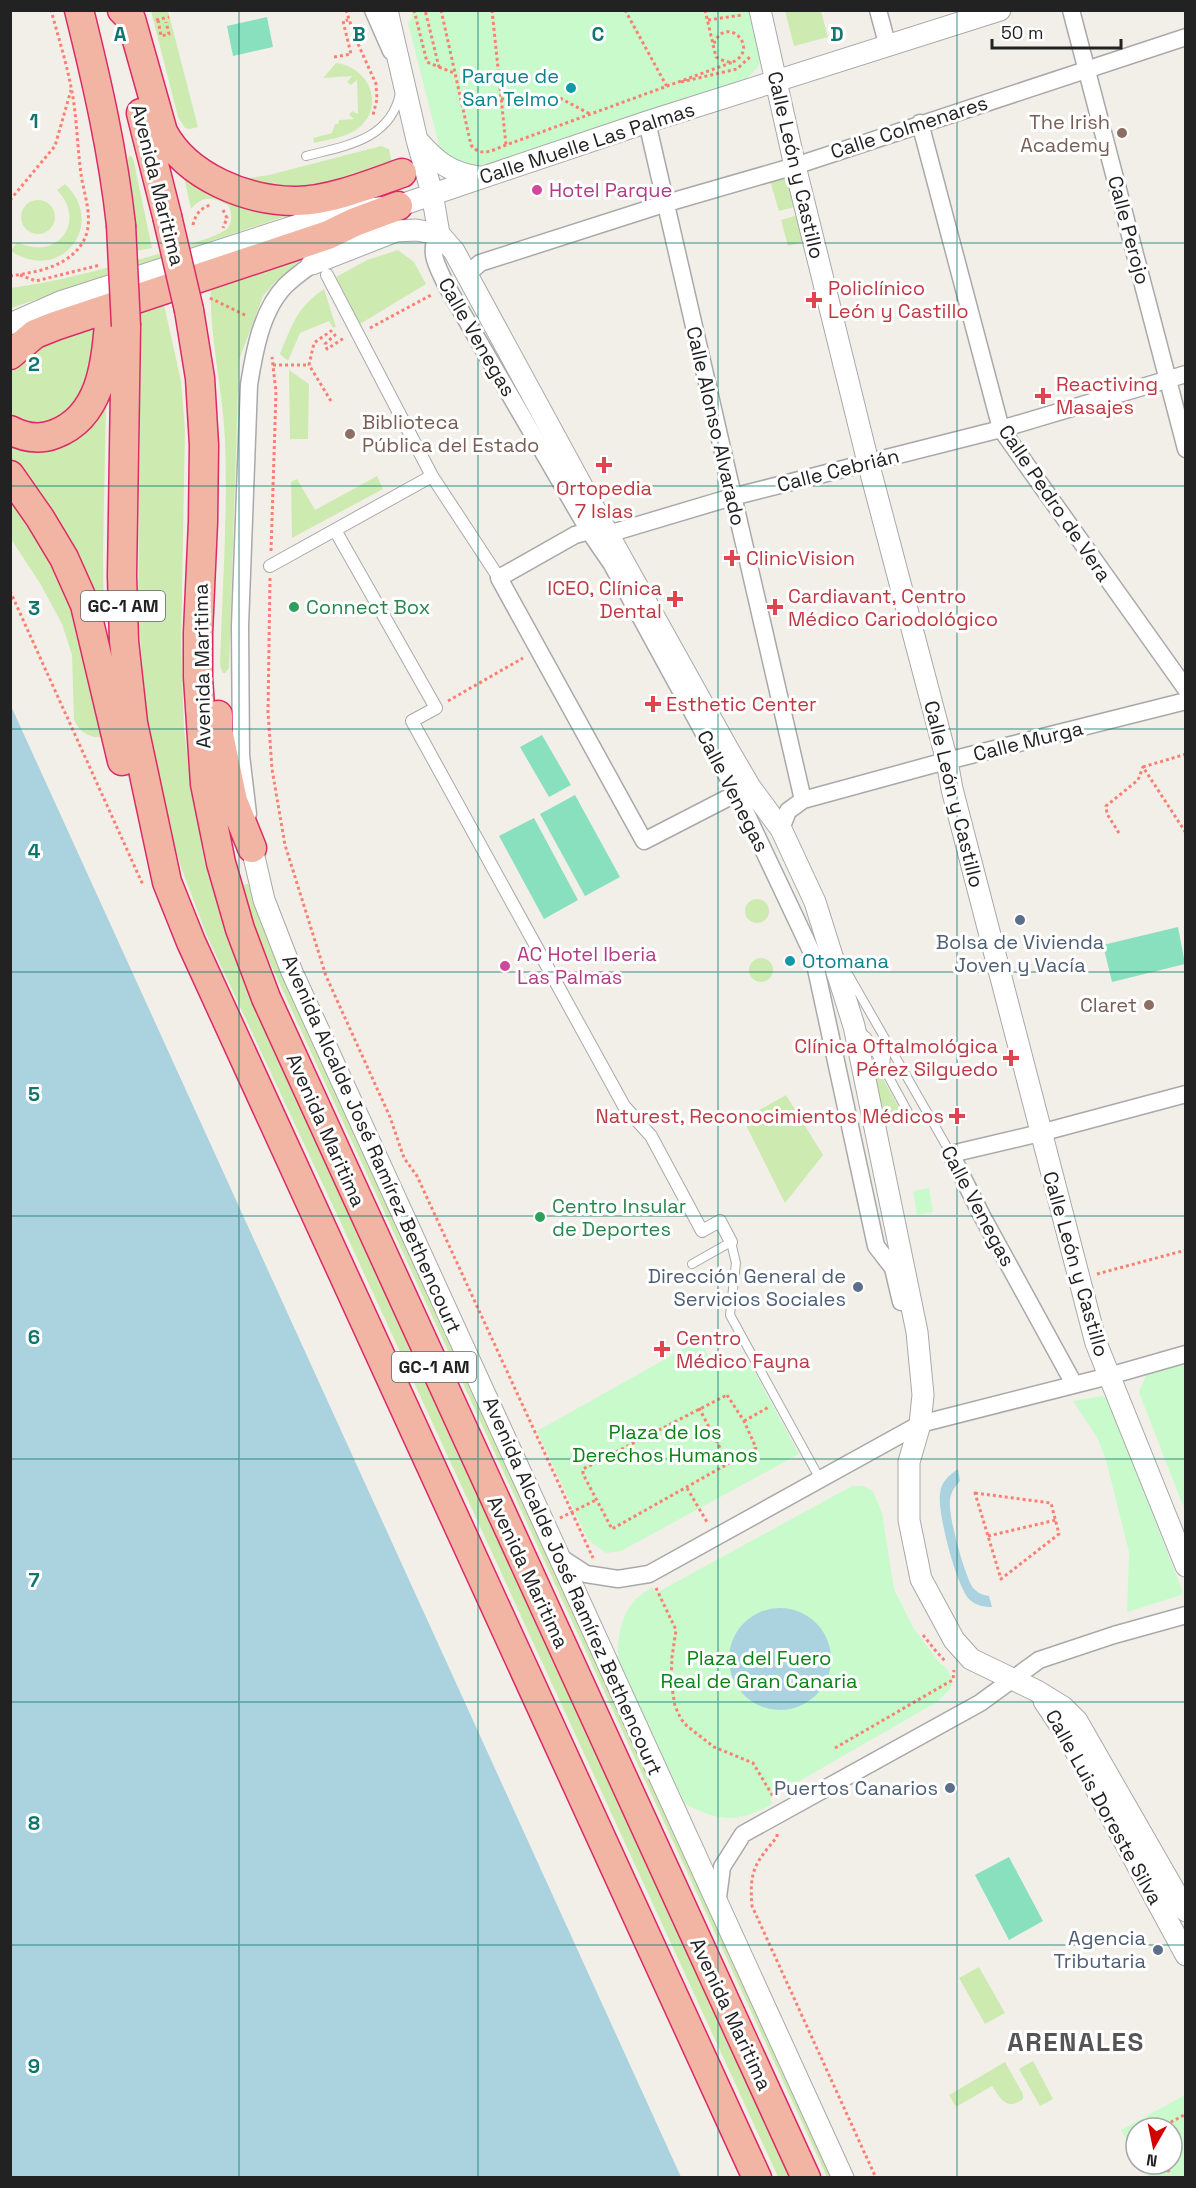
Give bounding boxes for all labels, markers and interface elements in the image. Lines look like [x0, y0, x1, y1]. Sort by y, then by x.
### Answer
scale bar [992, 12, 1121, 50]
text: A [114, 21, 127, 47]
text: B [352, 21, 366, 47]
text: C [592, 21, 605, 47]
text: D [830, 21, 844, 47]
text: 50 m [1001, 21, 1043, 44]
place label: Parque de San Telmo [462, 63, 559, 112]
street label: Calle León y Castillo [762, 69, 830, 261]
marker: Parque de San Telmo [564, 81, 578, 95]
street label: Calle Colmenares [827, 89, 991, 165]
street label: Calle Muelle Las Palmas [476, 96, 698, 190]
street label: Avenida Maritima [125, 102, 191, 268]
text: 1 [29, 108, 39, 134]
place label: The Irish Academy [1020, 109, 1110, 158]
marker: The Irish Academy [1115, 126, 1129, 140]
street label: Calle Perojo [1102, 173, 1156, 287]
place label: Hotel Parque [549, 177, 672, 203]
marker: Hotel Parque [530, 183, 544, 197]
street label: Calle Venegas [432, 273, 522, 401]
place label: Policlínico León y Castillo [828, 275, 969, 324]
marker: Policlínico León y Castillo [805, 291, 823, 309]
street label: Calle Alonso Alvarado [680, 324, 752, 528]
text: 2 [28, 351, 40, 377]
place label: Reactiving Masajes [1056, 371, 1158, 420]
marker: Reactiving Masajes [1034, 387, 1052, 405]
place label: Biblioteca Pública del Estado [362, 409, 539, 458]
street label: Calle Pedro de Vera [993, 419, 1117, 587]
marker: Biblioteca Pública del Estado [343, 427, 357, 441]
street label: Calle Cebrián [774, 442, 902, 498]
marker: Ortopedia 7 Islas [595, 456, 613, 474]
place label: Ortopedia 7 Islas [556, 475, 652, 524]
place label: ClinicVision [746, 545, 855, 571]
marker: ClinicVision [723, 549, 741, 567]
place label: ICEO, Clínica Dental [547, 575, 662, 624]
street label: Avenida Maritima [188, 583, 216, 749]
place label: Cardiavant, Centro Médico Cariodológico [788, 583, 998, 632]
marker: ICEO, Clínica Dental [666, 590, 684, 608]
road number: GC-1 AM [81, 591, 165, 621]
place label: Connect Box [306, 594, 430, 620]
text: 3 [28, 595, 40, 621]
marker: Cardiavant, Centro Médico Cariodológico [766, 598, 784, 616]
marker: Connect Box [287, 600, 301, 614]
place label: Esthetic Center [666, 691, 817, 717]
marker: Esthetic Center [644, 695, 662, 713]
street label: Calle León y Castillo [918, 698, 990, 890]
street label: Calle Murga [970, 715, 1086, 767]
street label: Calle Venegas [691, 726, 775, 856]
text: 4 [28, 838, 41, 864]
marker: Bolsa de Vivienda Joven y Vacía [1013, 913, 1027, 927]
place label: Bolsa de Vivienda Joven y Vacía [936, 929, 1104, 978]
place label: AC Hotel Iberia Las Palmas [517, 941, 657, 990]
place label: Otomana [802, 948, 889, 974]
street label: Avenida Alcalde José Ramírez Bethencourt [276, 951, 468, 1337]
marker: Otomana [783, 954, 797, 968]
marker: AC Hotel Iberia Las Palmas [498, 959, 512, 973]
place label: Claret [1080, 992, 1137, 1018]
marker: Claret [1142, 998, 1156, 1012]
place label: Clínica Oftalmológica Pérez Silguedo [794, 1033, 998, 1082]
street label: Avenida Maritima [281, 1049, 371, 1211]
marker: Clínica Oftalmológica Pérez Silguedo [1002, 1049, 1020, 1067]
text: 5 [28, 1081, 40, 1107]
place label: Naturest, Reconocimientos Médicos [596, 1103, 944, 1129]
marker: Naturest, Reconocimientos Médicos [948, 1107, 966, 1125]
street label: Calle Venegas [935, 1141, 1021, 1271]
street label: Calle León y Castillo [1037, 1168, 1115, 1360]
place label: Centro Insular de Deportes [552, 1193, 686, 1242]
marker: Centro Insular de Deportes [533, 1210, 547, 1224]
place label: Dirección General de Servicios Sociales [648, 1263, 846, 1312]
marker: Dirección General de Servicios Sociales [851, 1280, 865, 1294]
text: 6 [28, 1324, 40, 1350]
place label: Centro Médico Fayna [676, 1325, 810, 1374]
marker: Centro Médico Fayna [653, 1340, 671, 1358]
road number: GC-1 AM [392, 1352, 476, 1382]
street label: Avenida Alcalde José Ramírez Bethencourt [477, 1393, 669, 1779]
park label: Plaza de los Derechos Humanos [572, 1419, 758, 1468]
street label: Avenida Maritima [481, 1492, 575, 1652]
text: 7 [28, 1567, 40, 1593]
park label: Plaza del Fuero Real de Gran Canaria [660, 1645, 858, 1694]
street label: Calle Luis Doreste Silva [1039, 1705, 1169, 1909]
place label: Puertos Canarios [774, 1775, 938, 1801]
marker: Puertos Canarios [943, 1781, 957, 1795]
text: 8 [28, 1810, 40, 1836]
place label: Agencia Tributaria [1054, 1925, 1146, 1974]
street label: Avenida Maritima [684, 1934, 778, 2094]
marker: Agencia Tributaria [1151, 1943, 1165, 1957]
district label: ARENALES [1007, 2025, 1145, 2059]
text: 9 [28, 2053, 40, 2079]
north arrow [1124, 2116, 1184, 2176]
text: N [1145, 2149, 1159, 2172]

